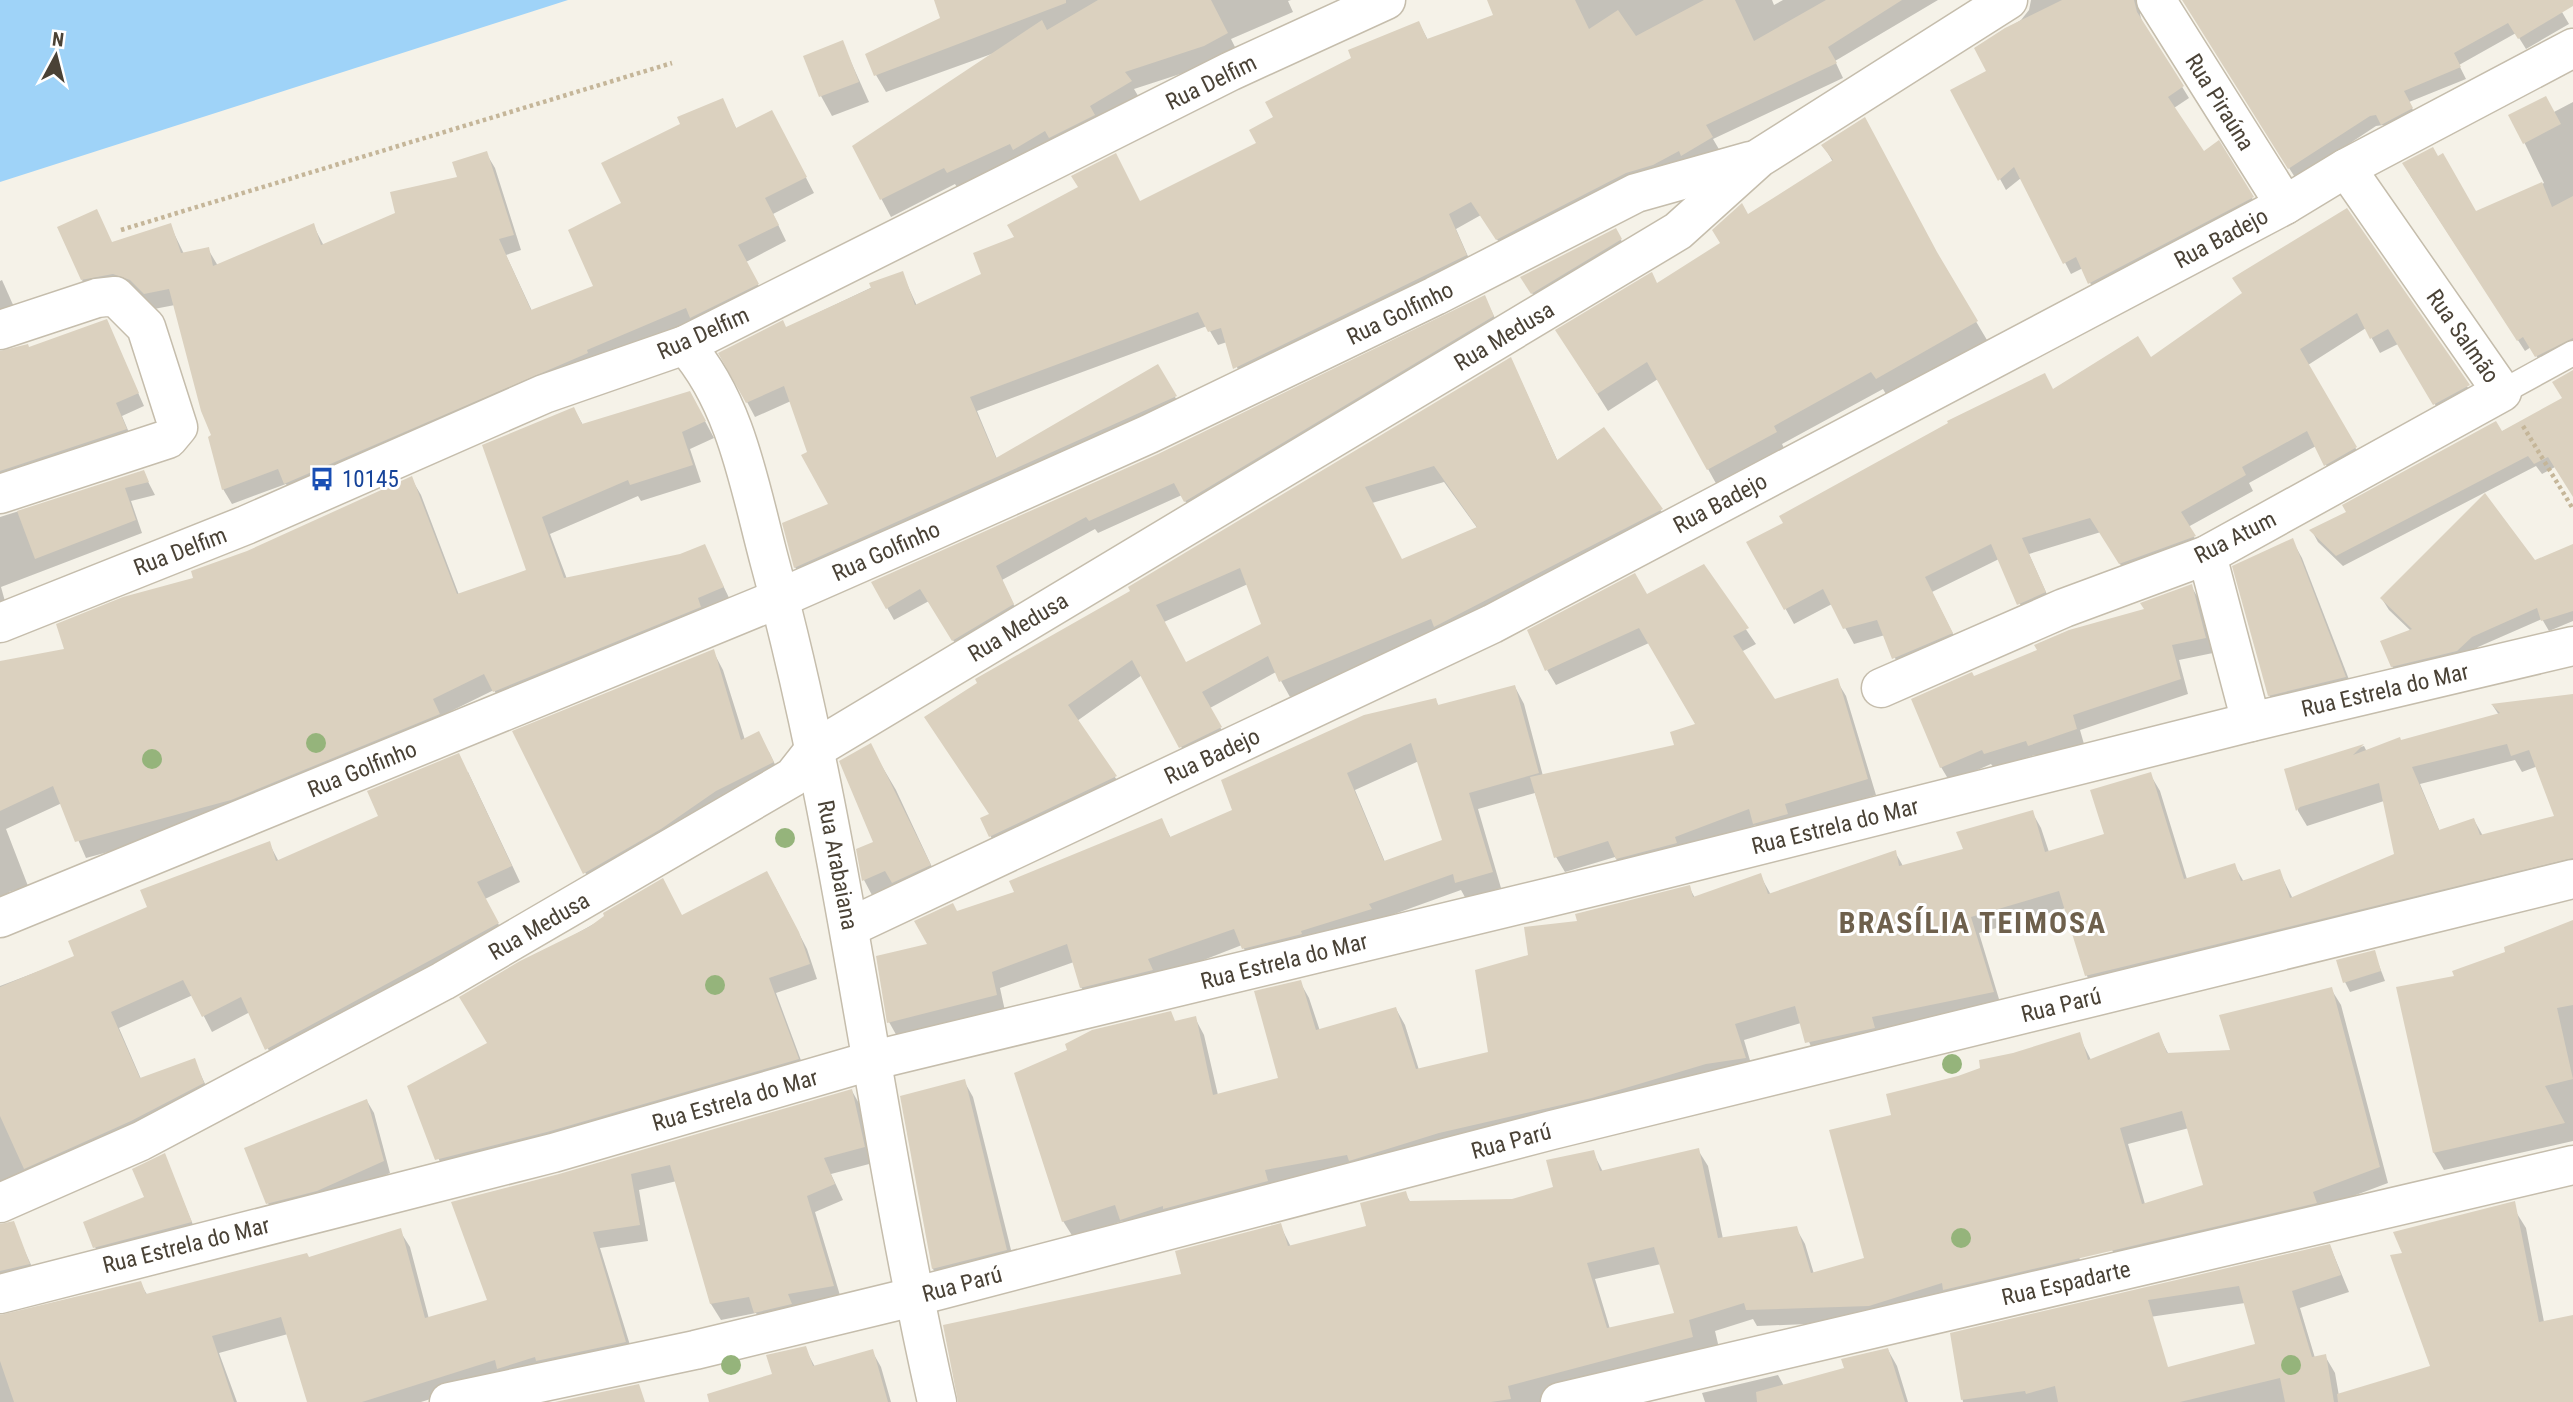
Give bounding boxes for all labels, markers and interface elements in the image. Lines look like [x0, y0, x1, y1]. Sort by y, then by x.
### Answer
north arrow [21, 21, 91, 91]
text: N [51, 27, 65, 52]
street label: Rua Delfim [1162, 49, 1261, 116]
street label: Rua Piraúna [2179, 49, 2260, 155]
street label: Rua Badejo [2170, 203, 2273, 274]
street label: Rua Golfinho [1343, 276, 1458, 351]
street label: Rua Salmão [2421, 284, 2505, 388]
street label: Rua Medusa [1449, 296, 1559, 377]
street label: Rua Delfim [653, 301, 753, 366]
bus stop icon: 10145 [308, 465, 336, 493]
place label: 10145 [342, 466, 399, 493]
street label: Rua Badejo [1669, 468, 1772, 539]
street label: Rua Atum [2190, 505, 2281, 569]
street label: Rua Golfinho [828, 516, 944, 587]
street label: Rua Delfim [130, 521, 230, 582]
street label: Rua Medusa [963, 587, 1073, 668]
street label: Rua Estrela do Mar [2299, 658, 2472, 723]
street label: Rua Badejo [1160, 723, 1264, 790]
street label: Rua Golfinho [304, 735, 421, 804]
street label: Rua Estrela do Mar [1749, 793, 1921, 860]
street label: Rua Arabaiana [812, 798, 863, 932]
street label: Rua Medusa [484, 887, 594, 966]
district label: BRASÍLIA TEIMOSA [1839, 905, 2107, 940]
street label: Rua Estrela do Mar [1198, 928, 1370, 995]
street label: Rua Parú [2018, 983, 2104, 1028]
street label: Rua Estrela do Mar [649, 1064, 821, 1137]
street label: Rua Parú [1468, 1118, 1554, 1165]
street label: Rua Estrela do Mar [100, 1212, 272, 1279]
street label: Rua Espadarte [1999, 1256, 2133, 1311]
street label: Rua Parú [919, 1261, 1005, 1308]

